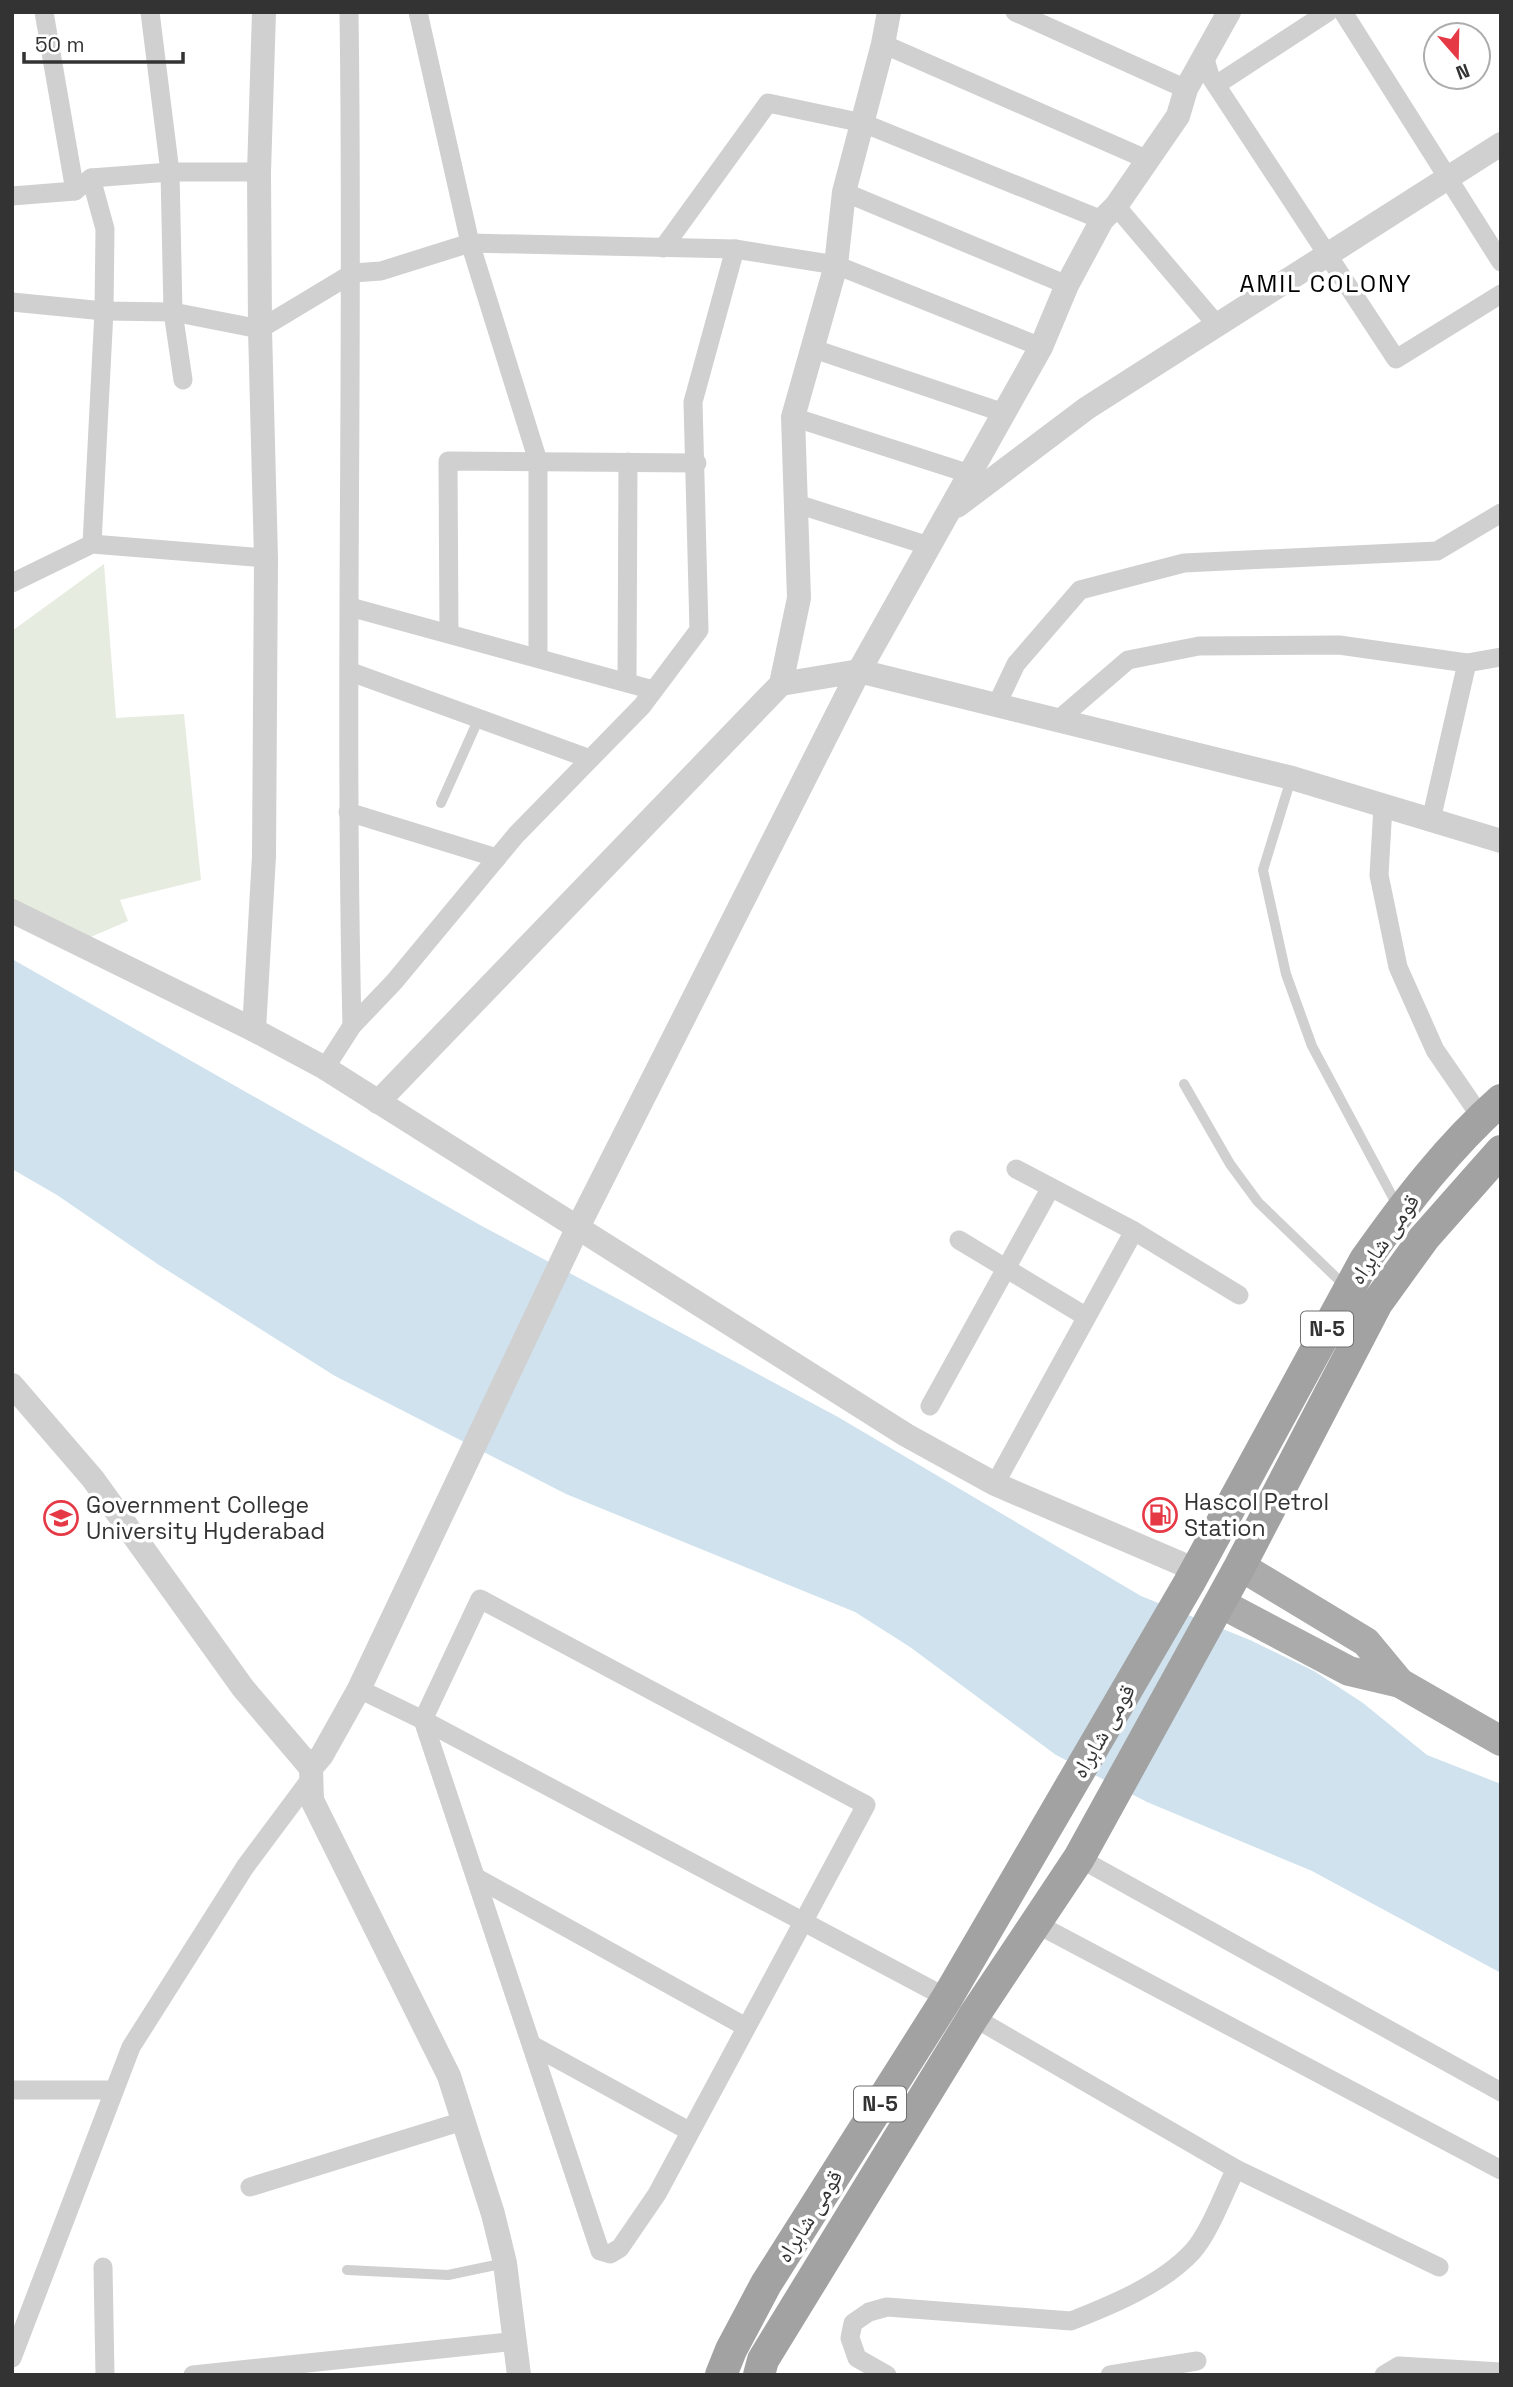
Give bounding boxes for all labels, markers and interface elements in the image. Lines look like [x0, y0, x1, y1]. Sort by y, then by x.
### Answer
scale bar [24, 21, 184, 65]
north arrow [1422, 21, 1492, 91]
text: 50 m [35, 31, 85, 58]
text: N [1452, 58, 1473, 85]
district label: AMIL COLONY [1239, 268, 1413, 299]
street label: قومی شاہراہ [1342, 1188, 1426, 1290]
road number: N-5 [1301, 1312, 1353, 1346]
place label: Hascol Petrol Station [1184, 1487, 1329, 1543]
place label: Government College University Hyderabad [86, 1490, 325, 1546]
fuel station icon: Hascol Petrol Station [1141, 1496, 1179, 1534]
school or university icon: Government College University Hyderabad [42, 1499, 80, 1537]
street label: قومی شاہراہ [1064, 1678, 1142, 1784]
road number: N-5 [854, 2086, 906, 2122]
street label: قومی شاہراہ [769, 2164, 849, 2268]

